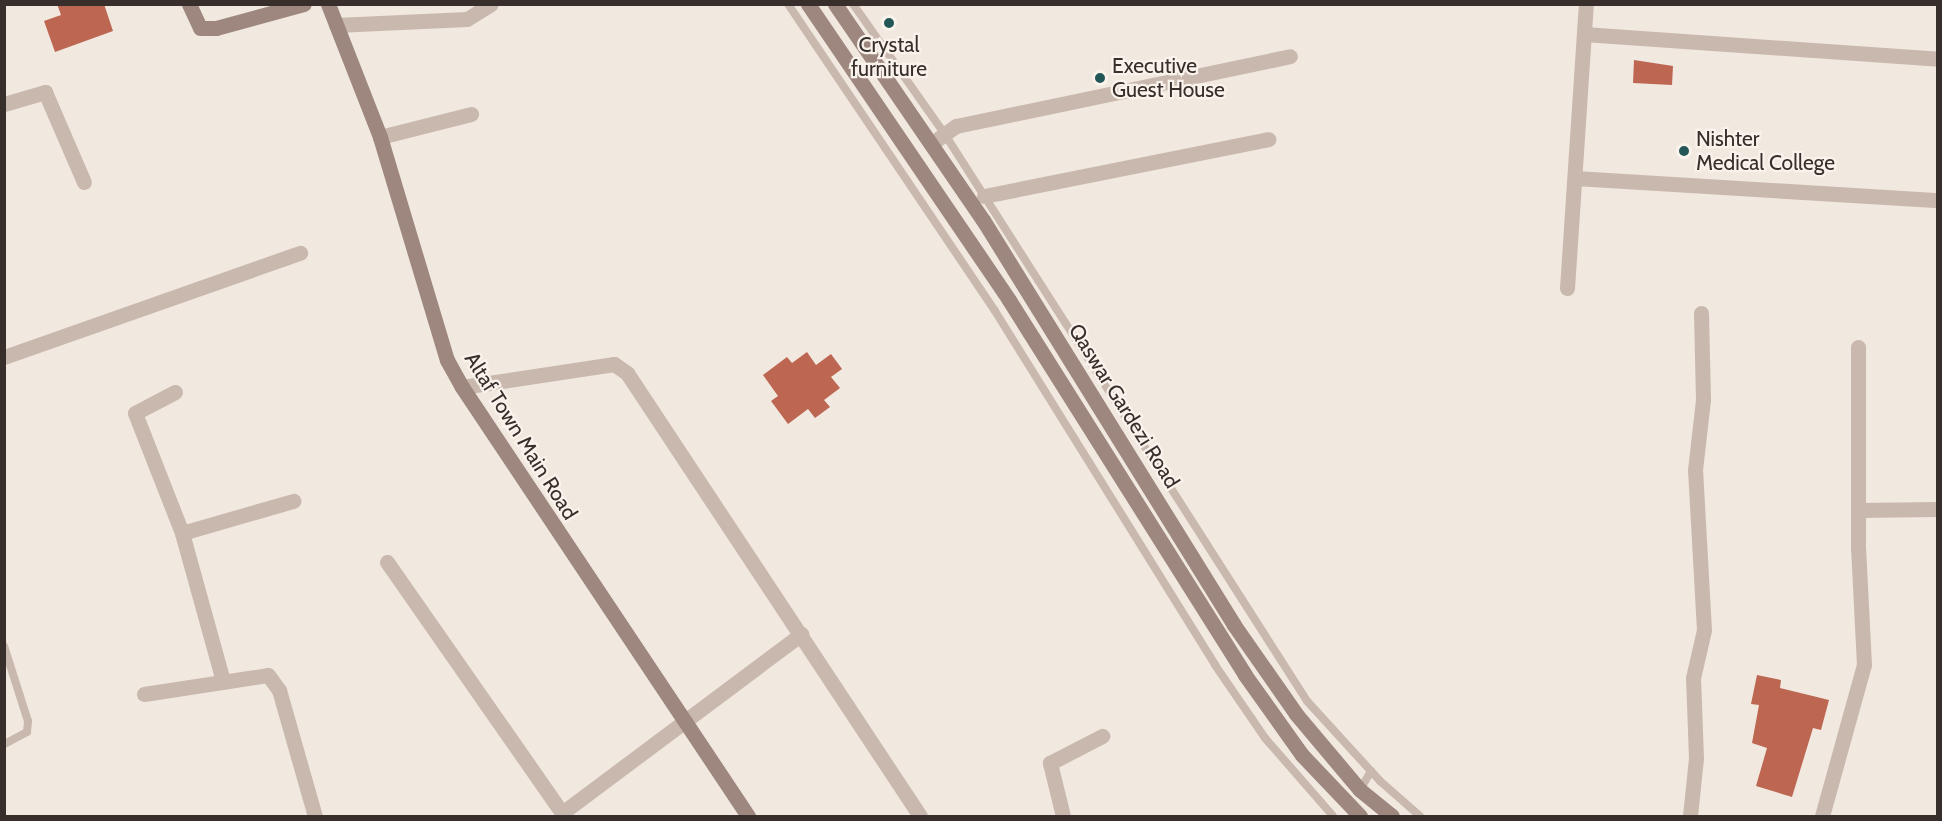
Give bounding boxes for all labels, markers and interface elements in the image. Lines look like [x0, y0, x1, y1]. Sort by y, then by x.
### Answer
marker: Crystal furniture [882, 16, 896, 30]
place label: Crystal furniture [851, 32, 927, 82]
place label: Executive Guest House [1112, 53, 1225, 103]
marker: Executive Guest House [1093, 71, 1107, 85]
place label: Nishter Medical College [1696, 126, 1835, 176]
marker: Nishter Medical College [1677, 144, 1691, 158]
street label: Qaswar Gardezi Road [1063, 319, 1185, 493]
street label: Altaf Town Main Road [459, 348, 583, 524]

